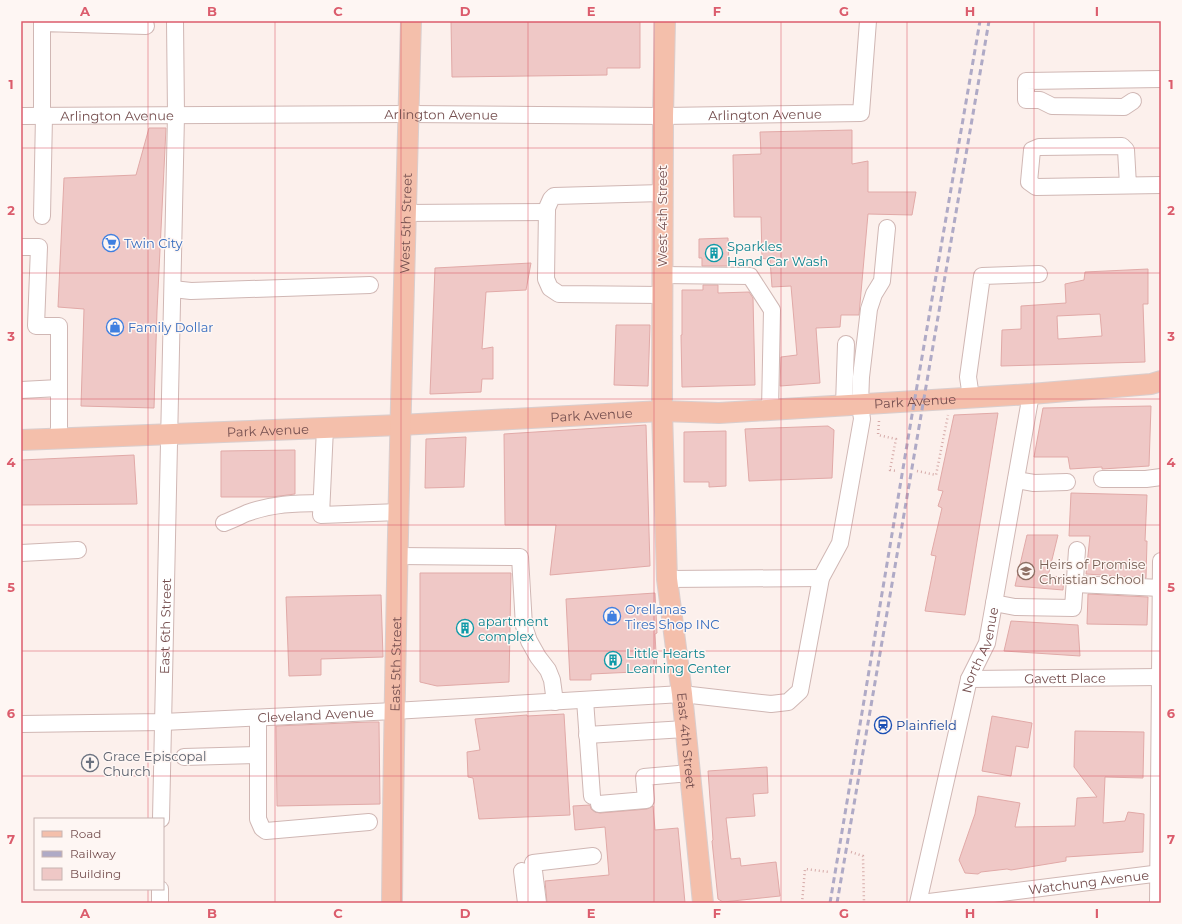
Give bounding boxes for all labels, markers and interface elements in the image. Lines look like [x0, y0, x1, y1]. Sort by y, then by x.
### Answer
text: A [79, 3, 91, 19]
text: B [207, 3, 217, 19]
text: C [333, 3, 343, 19]
text: D [460, 3, 471, 19]
text: E [587, 3, 596, 19]
text: F [713, 3, 721, 19]
text: G [839, 3, 849, 19]
text: H [965, 3, 975, 19]
text: I [1095, 3, 1099, 19]
text: 1 [8, 76, 14, 92]
text: 1 [1168, 76, 1174, 92]
street label: Arlington Avenue [384, 106, 498, 123]
street label: Arlington Avenue [708, 106, 822, 123]
street label: Arlington Avenue [60, 107, 174, 124]
street label: West 4th Street [654, 165, 670, 267]
street label: West 5th Street [396, 173, 415, 274]
text: 2 [7, 202, 15, 218]
text: 2 [1167, 202, 1175, 218]
supermarket icon: Twin City [101, 233, 121, 253]
place label: Twin City [124, 235, 184, 251]
place label: Sparkles Hand Car Wash [727, 238, 828, 269]
building icon: Sparkles Hand Car Wash [704, 243, 724, 263]
shop icon: Family Dollar [105, 317, 125, 337]
place label: Family Dollar [128, 319, 214, 335]
text: 3 [6, 328, 15, 344]
text: 3 [1166, 328, 1175, 344]
street label: Park Avenue [873, 391, 957, 412]
street label: Park Avenue [550, 405, 633, 425]
street label: Park Avenue [226, 421, 309, 440]
text: 4 [7, 454, 16, 470]
text: 4 [1167, 454, 1176, 470]
place label: Heirs of Promise Christian School [1039, 556, 1146, 587]
school or university icon: Heirs of Promise Christian School [1016, 561, 1036, 581]
street label: East 6th Street [156, 578, 174, 674]
text: 5 [7, 579, 15, 595]
text: 5 [1167, 579, 1175, 595]
place label: Orellanas Tires Shop INC [625, 601, 719, 632]
shop icon: Orellanas Tires Shop INC [602, 606, 622, 626]
street label: North Avenue [958, 606, 1001, 695]
place label: apartment complex [478, 613, 549, 644]
street label: East 5th Street [387, 616, 404, 712]
building icon: apartment complex [455, 618, 475, 638]
place label: Little Hearts Learning Center [626, 645, 731, 676]
building icon: Little Hearts Learning Center [603, 650, 623, 670]
street label: Gavett Place [1024, 670, 1106, 686]
street label: East 4th Street [674, 692, 699, 790]
street label: Cleveland Avenue [257, 704, 375, 725]
text: 6 [7, 705, 16, 721]
text: 6 [1167, 705, 1176, 721]
station icon: Plainfield [873, 715, 893, 735]
place label: Plainfield [896, 717, 957, 733]
place label: Grace Episcopal Church [103, 748, 207, 779]
church icon: Grace Episcopal Church [80, 753, 100, 773]
legend [34, 818, 164, 890]
text: Road [70, 826, 101, 841]
text: 7 [7, 831, 15, 847]
text: 7 [1167, 831, 1175, 847]
text: Railway [70, 846, 116, 861]
text: Building [70, 866, 121, 881]
street label: Watchung Avenue [1027, 867, 1150, 898]
text: A [79, 905, 91, 921]
text: B [207, 905, 217, 921]
text: C [333, 905, 343, 921]
text: D [460, 905, 471, 921]
text: E [587, 905, 596, 921]
text: F [713, 905, 721, 921]
text: G [839, 905, 849, 921]
text: H [965, 905, 975, 921]
text: I [1095, 905, 1099, 921]

